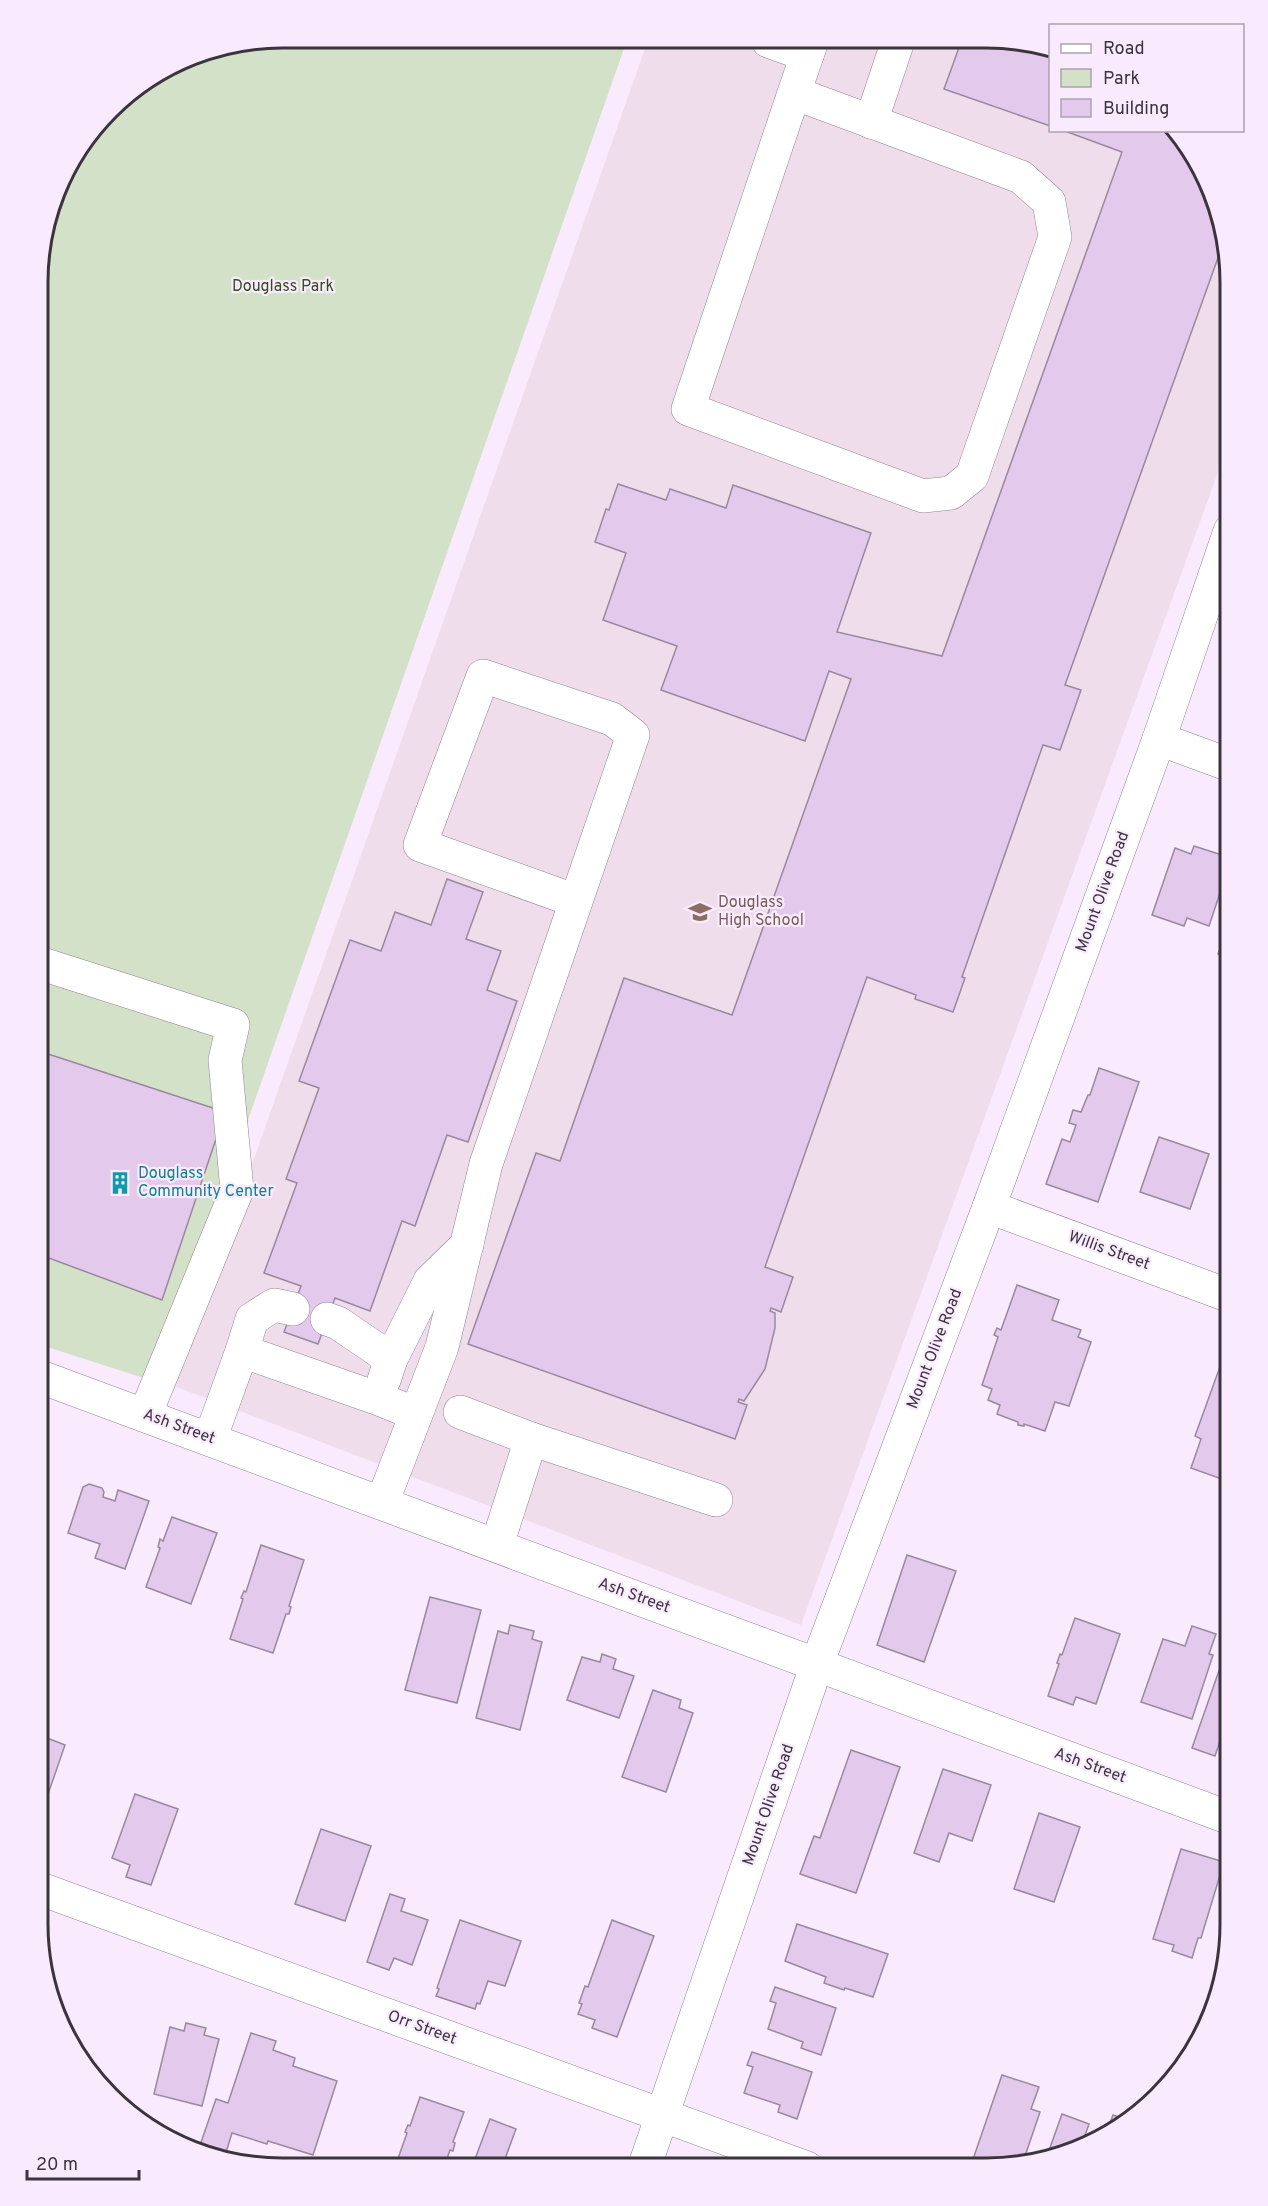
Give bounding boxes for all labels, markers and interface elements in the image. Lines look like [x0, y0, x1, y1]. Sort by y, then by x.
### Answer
legend [1049, 24, 1244, 132]
text: Road [1103, 38, 1145, 61]
text: Park [1103, 68, 1140, 91]
text: Building [1103, 98, 1169, 121]
park label: Douglass Park [232, 277, 334, 297]
street label: Mount Olive Road [1072, 829, 1134, 955]
place label: Douglass High School [718, 893, 804, 931]
school or university icon: Douglass High School [687, 899, 713, 925]
place label: Douglass Community Center [138, 1164, 274, 1202]
building icon: Douglass Community Center [107, 1170, 133, 1196]
street label: Willis Street [1066, 1227, 1152, 1275]
street label: Mount Olive Road [903, 1286, 967, 1412]
street label: Ash Street [140, 1405, 218, 1449]
street label: Ash Street [595, 1574, 673, 1618]
street label: Mount Olive Road [739, 1742, 799, 1868]
street label: Ash Street [1051, 1744, 1129, 1788]
street label: Orr Street [385, 2006, 459, 2050]
scale bar [27, 2143, 140, 2181]
text: 20 m [36, 2154, 78, 2177]

